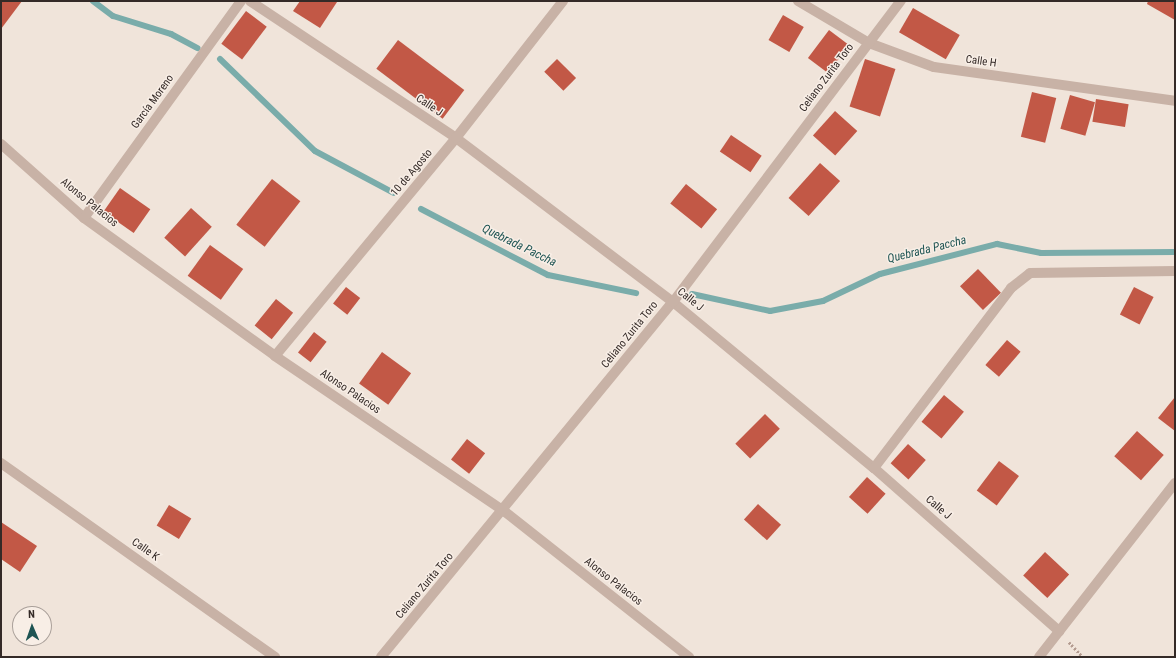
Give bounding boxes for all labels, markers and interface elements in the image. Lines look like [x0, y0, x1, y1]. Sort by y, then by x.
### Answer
street label: Celiano Zurita Toro [797, 41, 857, 115]
street label: Calle H [965, 53, 997, 71]
street label: García Moreno [129, 72, 177, 132]
street label: Calle J [413, 92, 445, 120]
street label: 10 de Agosto [388, 147, 436, 199]
street label: Alonso Palacios [58, 176, 120, 230]
water label: Quebrada Paccha [480, 222, 558, 270]
water label: Quebrada Paccha [886, 233, 968, 267]
street label: Calle J [674, 286, 706, 314]
street label: Celiano Zurita Toro [599, 299, 661, 371]
street label: Alonso Palacios [317, 367, 383, 417]
street label: Calle J [923, 493, 953, 523]
street label: Calle K [129, 536, 161, 564]
street label: Celiano Zurita Toro [393, 550, 457, 622]
street label: Alonso Palacios [581, 555, 645, 609]
north arrow [12, 606, 52, 646]
text: N [28, 608, 35, 621]

